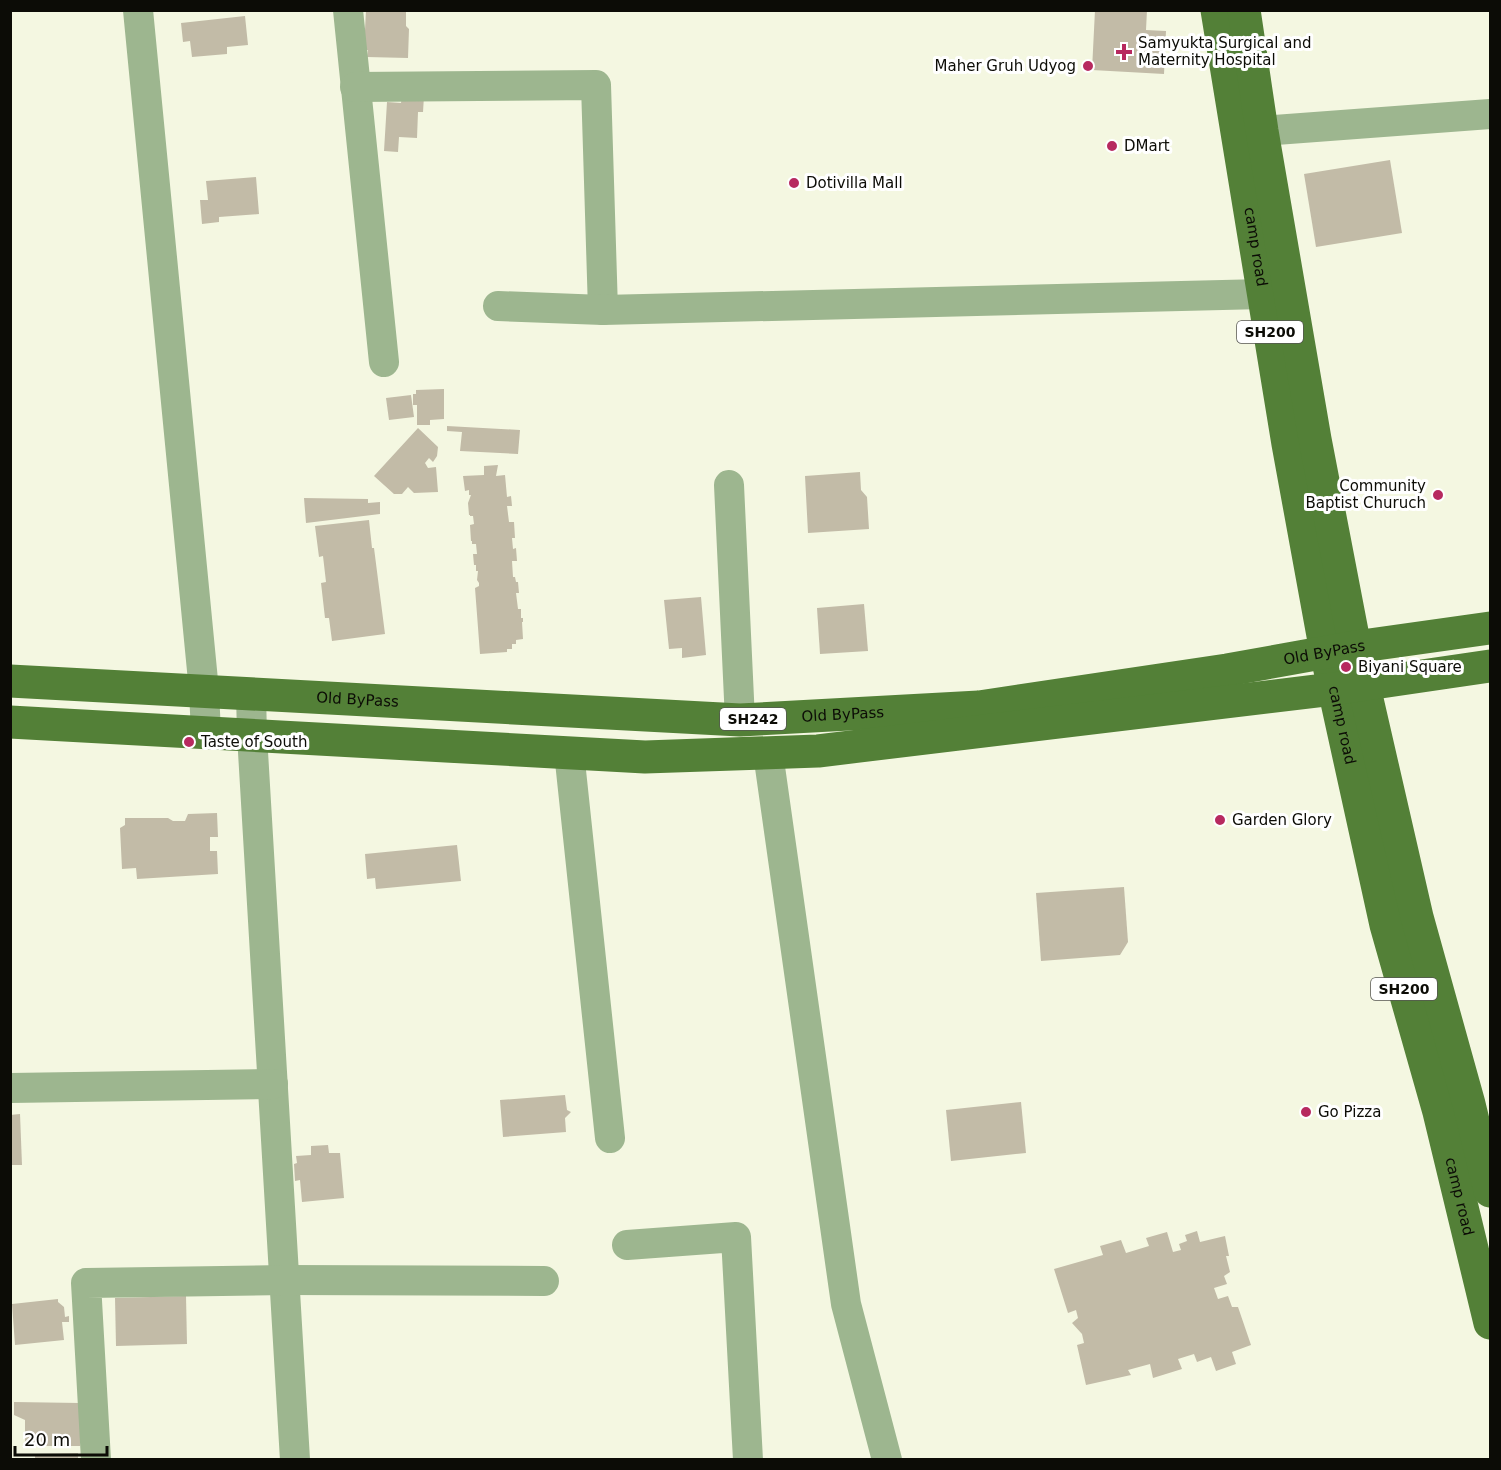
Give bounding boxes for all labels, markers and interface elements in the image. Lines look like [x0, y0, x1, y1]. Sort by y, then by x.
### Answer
place label: Samyukta Surgical and Maternity Hospital [1138, 34, 1311, 69]
marker: Samyukta Surgical and Maternity Hospital [1115, 43, 1133, 61]
place label: Maher Gruh Udyog [935, 57, 1076, 75]
marker: Maher Gruh Udyog [1081, 59, 1095, 73]
place label: DMart [1124, 137, 1170, 155]
marker: DMart [1105, 139, 1119, 153]
place label: Dotivilla Mall [806, 174, 903, 192]
marker: Dotivilla Mall [787, 176, 801, 190]
street label: camp road [1240, 206, 1271, 288]
road number: SH200 [1237, 321, 1303, 343]
place label: Community Baptist Churuch [1306, 477, 1426, 512]
marker: Community Baptist Churuch [1431, 488, 1445, 502]
street label: Old ByPass [1282, 637, 1366, 669]
place label: Biyani Square [1358, 658, 1462, 676]
marker: Biyani Square [1339, 660, 1353, 674]
street label: camp road [1325, 684, 1359, 766]
street label: Old ByPass [316, 688, 399, 711]
street label: Old ByPass [801, 703, 885, 726]
road number: SH242 [720, 708, 786, 730]
place label: Taste of South [200, 733, 307, 751]
marker: Taste of South [182, 735, 196, 749]
place label: Garden Glory [1232, 811, 1332, 829]
marker: Garden Glory [1213, 813, 1227, 827]
road number: SH200 [1371, 978, 1437, 1000]
place label: Go Pizza [1318, 1103, 1381, 1121]
marker: Go Pizza [1299, 1105, 1313, 1119]
street label: camp road [1441, 1155, 1478, 1238]
scale bar [15, 1419, 106, 1457]
text: 20 m [24, 1429, 70, 1450]

